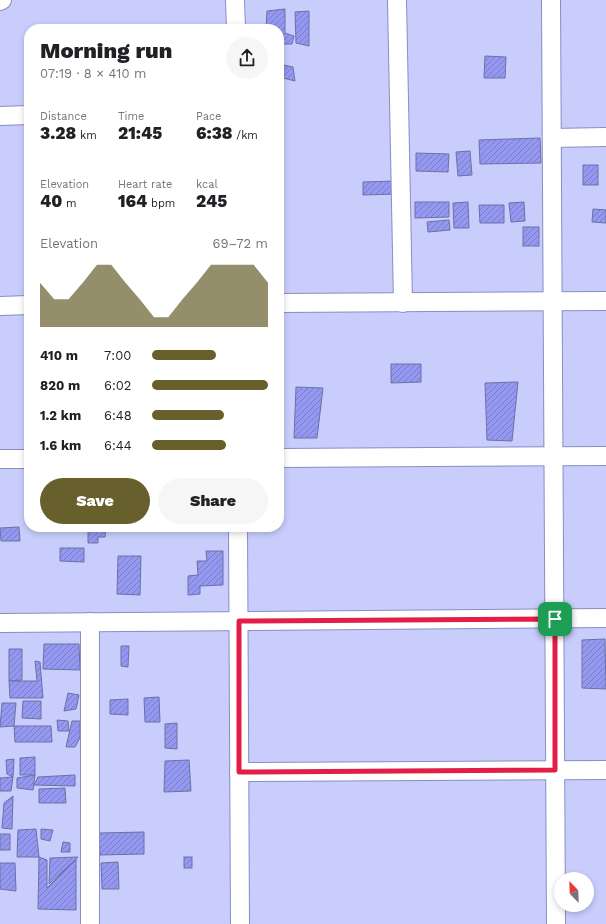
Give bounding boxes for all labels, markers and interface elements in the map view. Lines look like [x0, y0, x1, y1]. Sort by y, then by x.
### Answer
button: share [226, 37, 268, 79]
text: Morning run [40, 38, 172, 63]
text: 07:19 · 8 × 410 m [40, 66, 146, 81]
text: Distance [40, 110, 87, 123]
text: Time [118, 110, 144, 123]
text: Pace [196, 110, 221, 123]
text: 3.28 [40, 123, 76, 143]
text: 21:45 [118, 123, 162, 143]
text: 6:38 [196, 123, 233, 143]
text: km [76, 129, 97, 142]
text: /km [233, 129, 258, 142]
text: Elevation [40, 178, 89, 191]
text: Heart rate [118, 178, 172, 191]
text: kcal [196, 178, 218, 191]
text: 40 [40, 191, 62, 211]
text: 164 [118, 191, 147, 211]
text: 245 [196, 191, 227, 211]
text: m [62, 197, 77, 210]
text: bpm [147, 197, 175, 210]
text: Elevation [40, 236, 98, 251]
text: 69–72 m [213, 236, 268, 251]
text: 410 m [40, 348, 78, 363]
text: 7:00 [104, 348, 131, 363]
text: 820 m [40, 378, 80, 393]
text: 6:02 [104, 378, 131, 393]
text: 1.2 km [40, 408, 81, 423]
text: 6:48 [104, 408, 132, 423]
text: 1.6 km [40, 438, 81, 453]
text: 6:44 [104, 438, 132, 453]
button: Save [40, 478, 150, 524]
button: Share [158, 478, 268, 524]
pin [538, 602, 572, 636]
icon: arrive [544, 608, 566, 630]
north arrow [554, 872, 594, 912]
map controls [554, 872, 594, 912]

